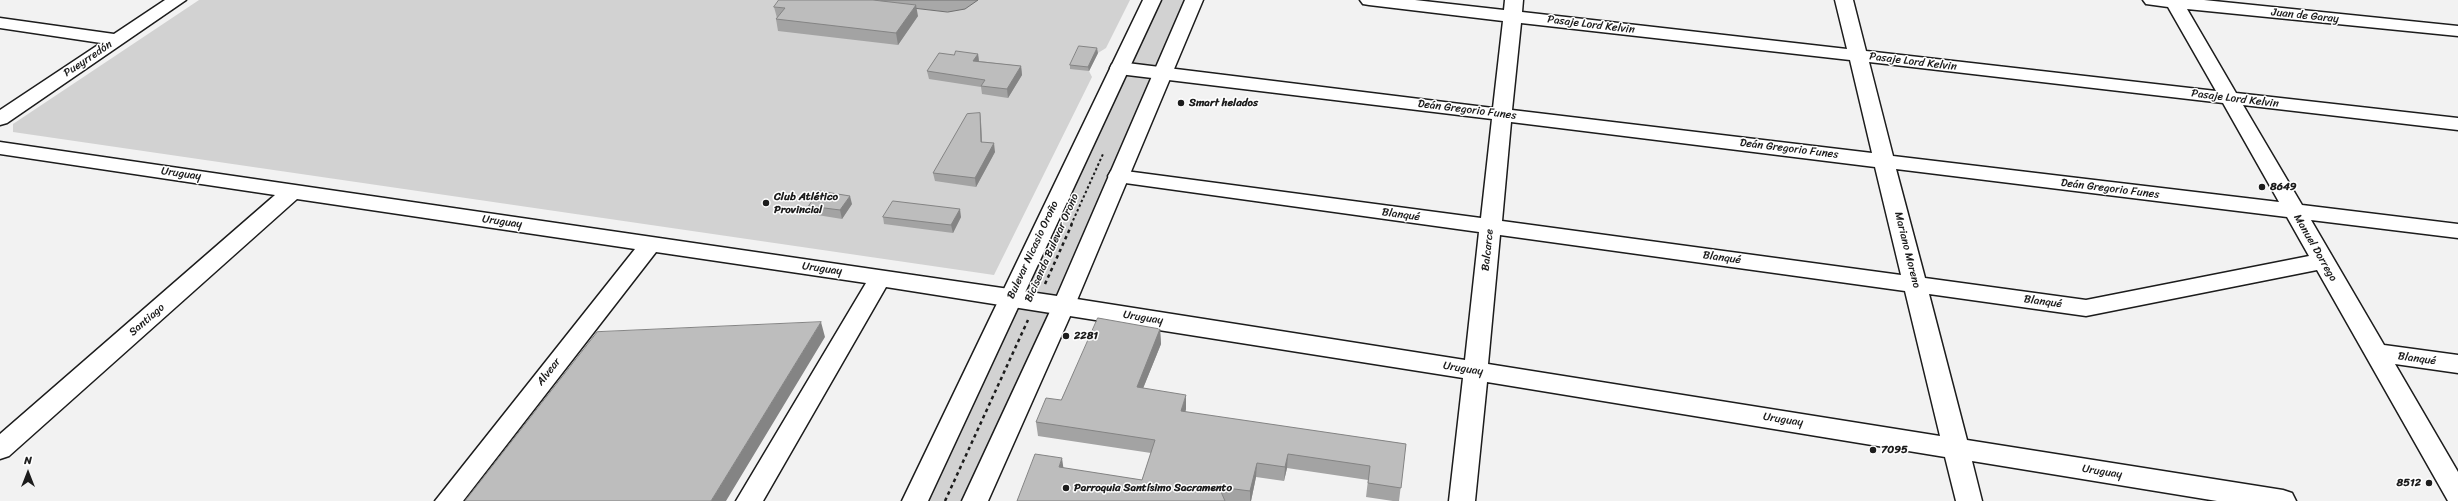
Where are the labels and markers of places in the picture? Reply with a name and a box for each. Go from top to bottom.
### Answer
place label: Smart helados [1189,96,1258,110]
marker: Smart helados [1176,98,1186,108]
place label: 8649 [2270,180,2297,194]
marker: 8649 [2257,182,2267,192]
place label: Club Atlético Provincial [774,190,838,216]
marker: Club Atlético Provincial [761,198,771,208]
place label: 2281 [1074,329,1098,343]
marker: 2281 [1061,331,1071,341]
place label: 7095 [1881,443,1908,457]
marker: 7095 [1868,445,1878,455]
place label: 8512 [2397,476,2421,490]
marker: 8512 [2424,478,2434,488]
place label: Parroquia Santísimo Sacramento [1074,481,1232,495]
marker: Parroquia Santísimo Sacramento [1061,483,1071,493]

